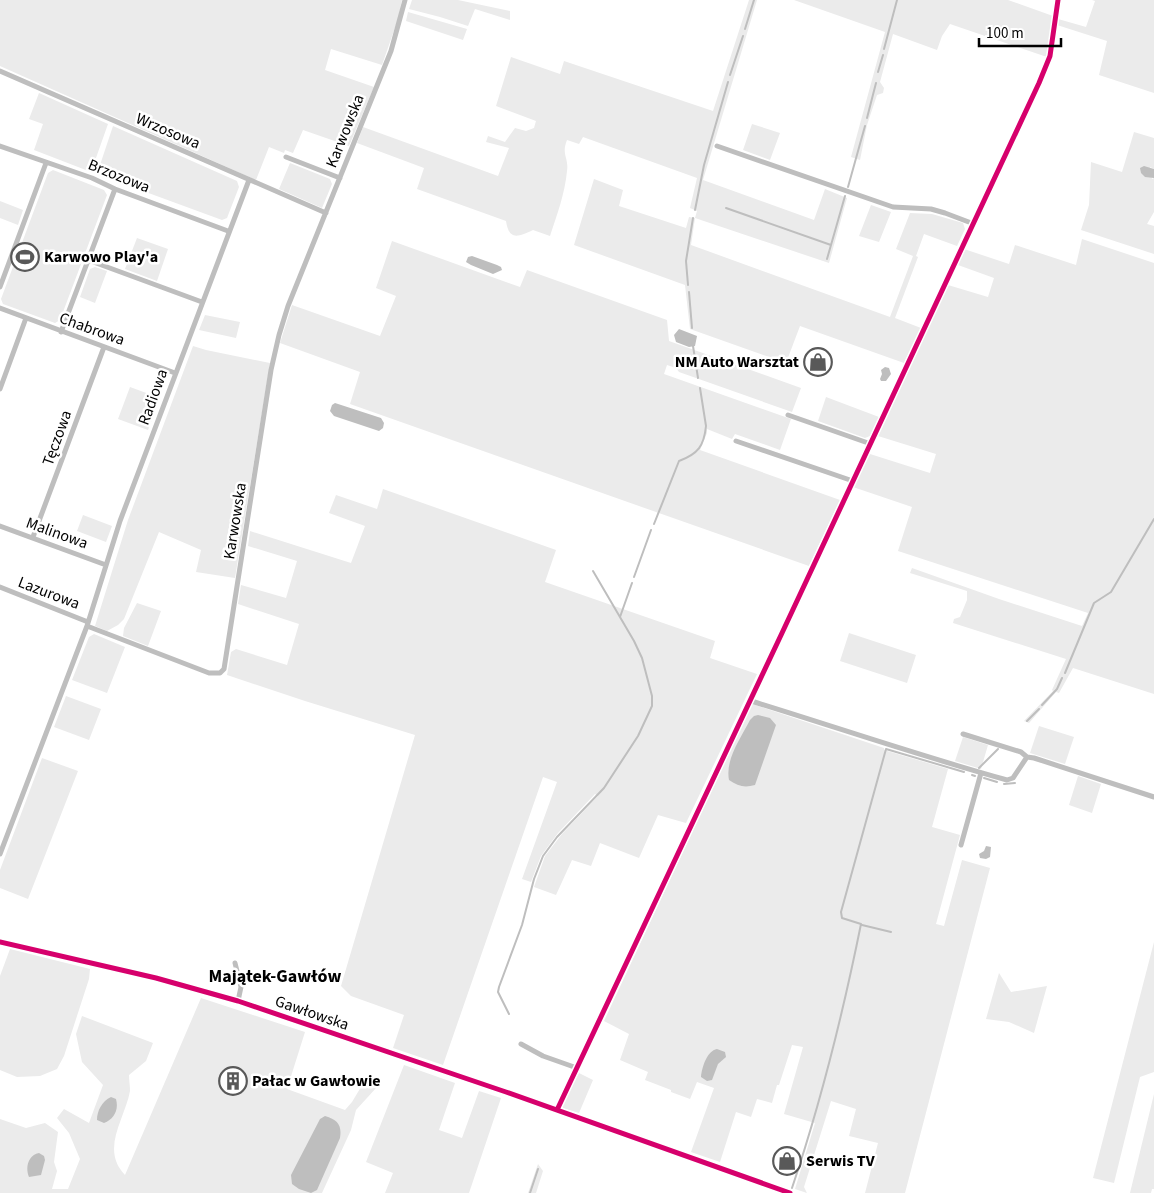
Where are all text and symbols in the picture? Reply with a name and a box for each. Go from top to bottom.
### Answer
scale bar [979,15,1062,47]
text: 100 m [986,23,1024,44]
street label: Karwowska [320,91,370,171]
street label: Wrzosowa [132,108,204,154]
street label: Brzozowa [85,154,153,198]
sports icon: Karwowo Play'a [10,242,40,272]
place label: Karwowo Play'a [44,246,158,268]
street label: Chabrowa [56,307,128,351]
shop icon: NM Auto Warsztat [803,347,833,377]
place label: NM Auto Warsztat [675,351,799,373]
street label: Radiowa [133,366,173,428]
street label: Tęczowa [37,407,77,469]
street label: Karwowska [218,481,252,561]
street label: Malinowa [23,512,91,554]
street label: Lazurowa [15,571,83,615]
district label: Majątek-Gawłów [209,964,341,989]
street label: Gawłowska [272,990,352,1036]
building icon: Pałac w Gawłowie [218,1066,248,1096]
place label: Pałac w Gawłowie [252,1070,381,1092]
shop icon: Serwis TV [772,1146,802,1176]
place label: Serwis TV [806,1150,876,1172]

